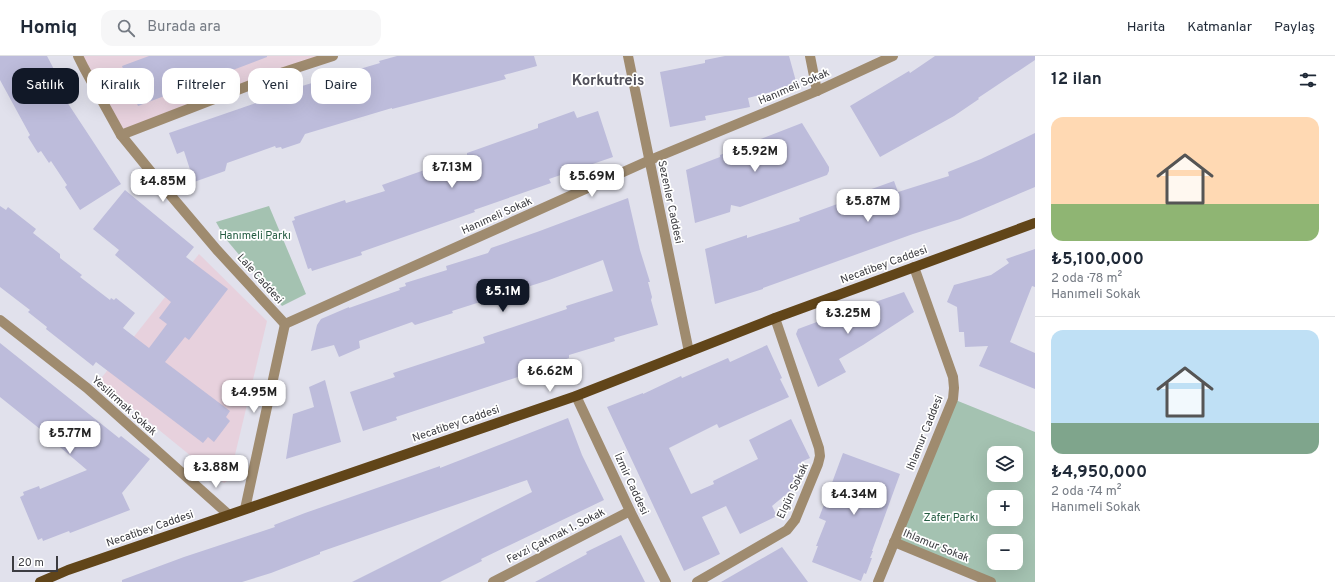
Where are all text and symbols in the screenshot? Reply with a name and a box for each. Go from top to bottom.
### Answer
search box [101,10,381,46]
text: Homiq [20,16,77,40]
icon: search [115,17,137,39]
text: Burada ara [147,18,221,37]
text: Harita [1127,19,1165,36]
text: Katmanlar [1187,19,1252,36]
text: Paylaş [1274,19,1315,36]
street label: Hanımeli Sokak [756,66,832,108]
chip: Satılık [12,68,79,104]
chip: Kiralık [87,68,154,104]
chip: Filtreler [162,68,240,104]
chip: Yeni [248,68,303,104]
chip: Daire [311,68,371,104]
text: 12 ilan [1051,69,1102,91]
icon: filters [1297,69,1319,91]
district label: Korkutreis [572,72,644,91]
pin: ₺5.92M [722,139,788,173]
icon: home [1149,143,1221,215]
text: ₺5.92M [732,144,778,160]
pin: ₺7.13M [419,155,485,189]
street label: Sezenler Caddesi [654,159,686,245]
text: ₺7.13M [432,160,472,176]
pin: ₺5.69M [559,164,625,198]
pin: ₺4.85M [130,169,196,203]
text: ₺5.69M [569,169,615,185]
text: ₺4.85M [140,174,186,190]
pin: ₺5.87M [835,189,901,223]
street label: Hanımeli Sokak [459,194,535,238]
text: ₺5.87M [845,194,891,210]
park label: Hanımeli Parkı [219,229,291,243]
street label: Necatibey Caddesi [839,243,929,287]
text: ₺5,100,000 [1051,249,1144,271]
street label: Lale Caddesi [234,251,286,307]
text: 2 oda · 78 m² [1051,271,1122,287]
pin: ₺5.1M [475,279,531,313]
text: ₺5.1M [485,284,521,300]
text: Hanımeli Sokak [1051,287,1141,303]
pin: ₺3.25M [815,301,881,335]
text: ₺3.25M [825,306,871,322]
icon: home [1149,356,1221,428]
pin: ₺6.62M [517,359,583,393]
text: ₺6.62M [527,364,573,380]
street label: Yesilirmak Sokak [88,373,160,439]
pin: ₺4.95M [221,380,287,414]
text: ₺4.95M [231,385,277,401]
street label: Ihlamur Caddesi [904,393,946,473]
street label: Necatibey Caddesi [411,403,501,445]
pin: ₺5.77M [37,421,103,455]
text: ₺5.77M [49,426,91,442]
map controls [987,446,1023,570]
button: layers [987,446,1023,482]
street label: İzmir Caddesi [611,450,652,517]
pin: ₺3.88M [183,455,249,489]
text: ₺3.88M [193,460,239,476]
street label: Elgün Sokak [774,461,812,521]
text: ₺4,950,000 [1051,462,1147,484]
pin: ₺4.34M [821,482,887,516]
text: 2 oda · 74 m² [1051,484,1122,500]
text: ₺4.34M [831,487,877,503]
button: + [987,490,1023,526]
text: Hanımeli Sokak [1051,500,1141,516]
street label: Fevzi Çakmak 1. Sokak [504,505,608,567]
street label: Necatibey Caddesi [105,508,195,550]
park label: Zafer Parkı [924,511,978,525]
street label: Ihlamur Sokak [901,526,971,566]
button: − [987,534,1023,570]
scale bar [12,554,58,573]
text: 20 m [18,556,44,570]

